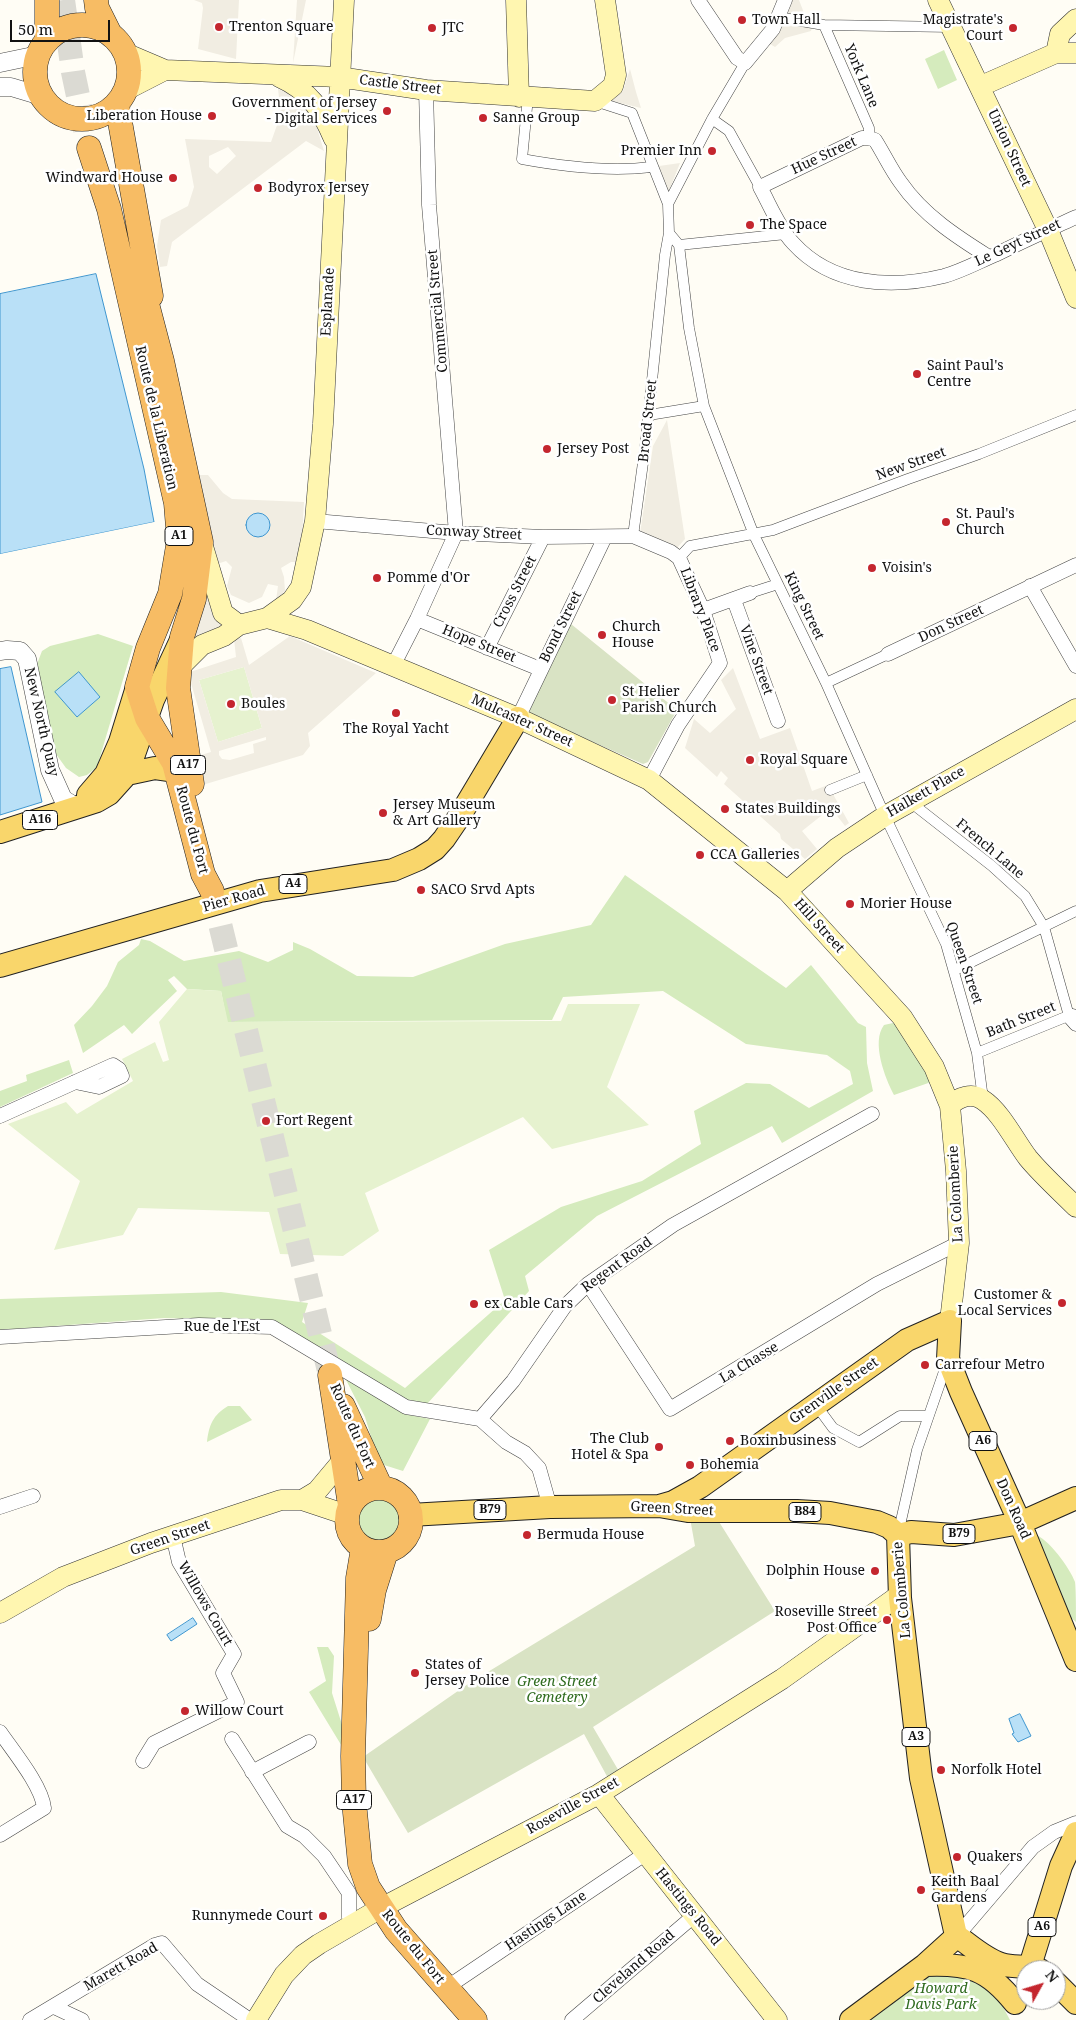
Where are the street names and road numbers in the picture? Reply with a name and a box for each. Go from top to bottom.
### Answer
street label: York Lane [840,42,882,110]
street label: Castle Street [358,72,442,98]
street label: Union Street [984,107,1034,189]
street label: Hue Street [789,134,859,178]
street label: Le Geyt Street [972,216,1064,270]
street label: Commercial Street [424,249,452,373]
street label: Esplanade [318,267,338,337]
street label: Route de la Liberation [131,344,181,492]
street label: Broad Street [635,379,661,463]
street label: New Street [874,444,948,484]
street label: Conway Street [426,522,522,544]
road number: A1 [165,526,193,546]
street label: Cross Street [490,553,540,631]
street label: Library Place [676,565,724,655]
street label: King Street [780,569,828,643]
street label: Bond Street [536,588,586,666]
street label: Don Street [916,602,986,646]
street label: Hope Street [440,622,518,666]
street label: Vine Street [736,623,776,697]
street label: New North Quay [20,666,62,778]
street label: Mulcaster Street [469,691,575,751]
road number: A17 [170,756,206,774]
street label: Halkett Place [884,763,968,821]
street label: Route du Fort [172,784,212,876]
road number: A16 [22,810,58,830]
street label: French Lane [952,816,1028,882]
road number: A4 [279,874,307,894]
street label: Pier Road [201,882,267,916]
street label: Hill Street [790,896,848,956]
street label: Queen Street [942,920,986,1006]
street label: Bath Street [984,998,1058,1042]
street label: La Colomberie [945,1145,967,1243]
street label: Regent Road [578,1234,656,1296]
street label: Rue de l'Est [184,1319,260,1335]
street label: La Chasse [717,1339,781,1387]
street label: Grenville Street [786,1354,882,1428]
street label: Route du Fort [326,1381,378,1471]
road number: A6 [969,1432,997,1450]
street label: Don Road [992,1476,1034,1542]
street label: Green Street [630,1498,714,1520]
road number: B79 [474,1500,506,1520]
road number: B84 [789,1502,821,1521]
street label: Green Street [128,1517,212,1559]
road number: B79 [943,1525,975,1544]
street label: La Colomberie [889,1541,915,1639]
street label: Willows Court [174,1559,236,1649]
road number: A3 [902,1728,930,1746]
street label: Roseville Street [524,1774,622,1838]
road number: A17 [336,1790,372,1810]
street label: Hastings Road [652,1865,724,1949]
street label: Hastings Lane [502,1888,590,1954]
street label: Route du Fort [378,1906,448,1988]
road number: A6 [1028,1918,1056,1936]
street label: Cleveland Road [590,1927,678,2007]
street label: Marett Road [81,1939,161,1995]

